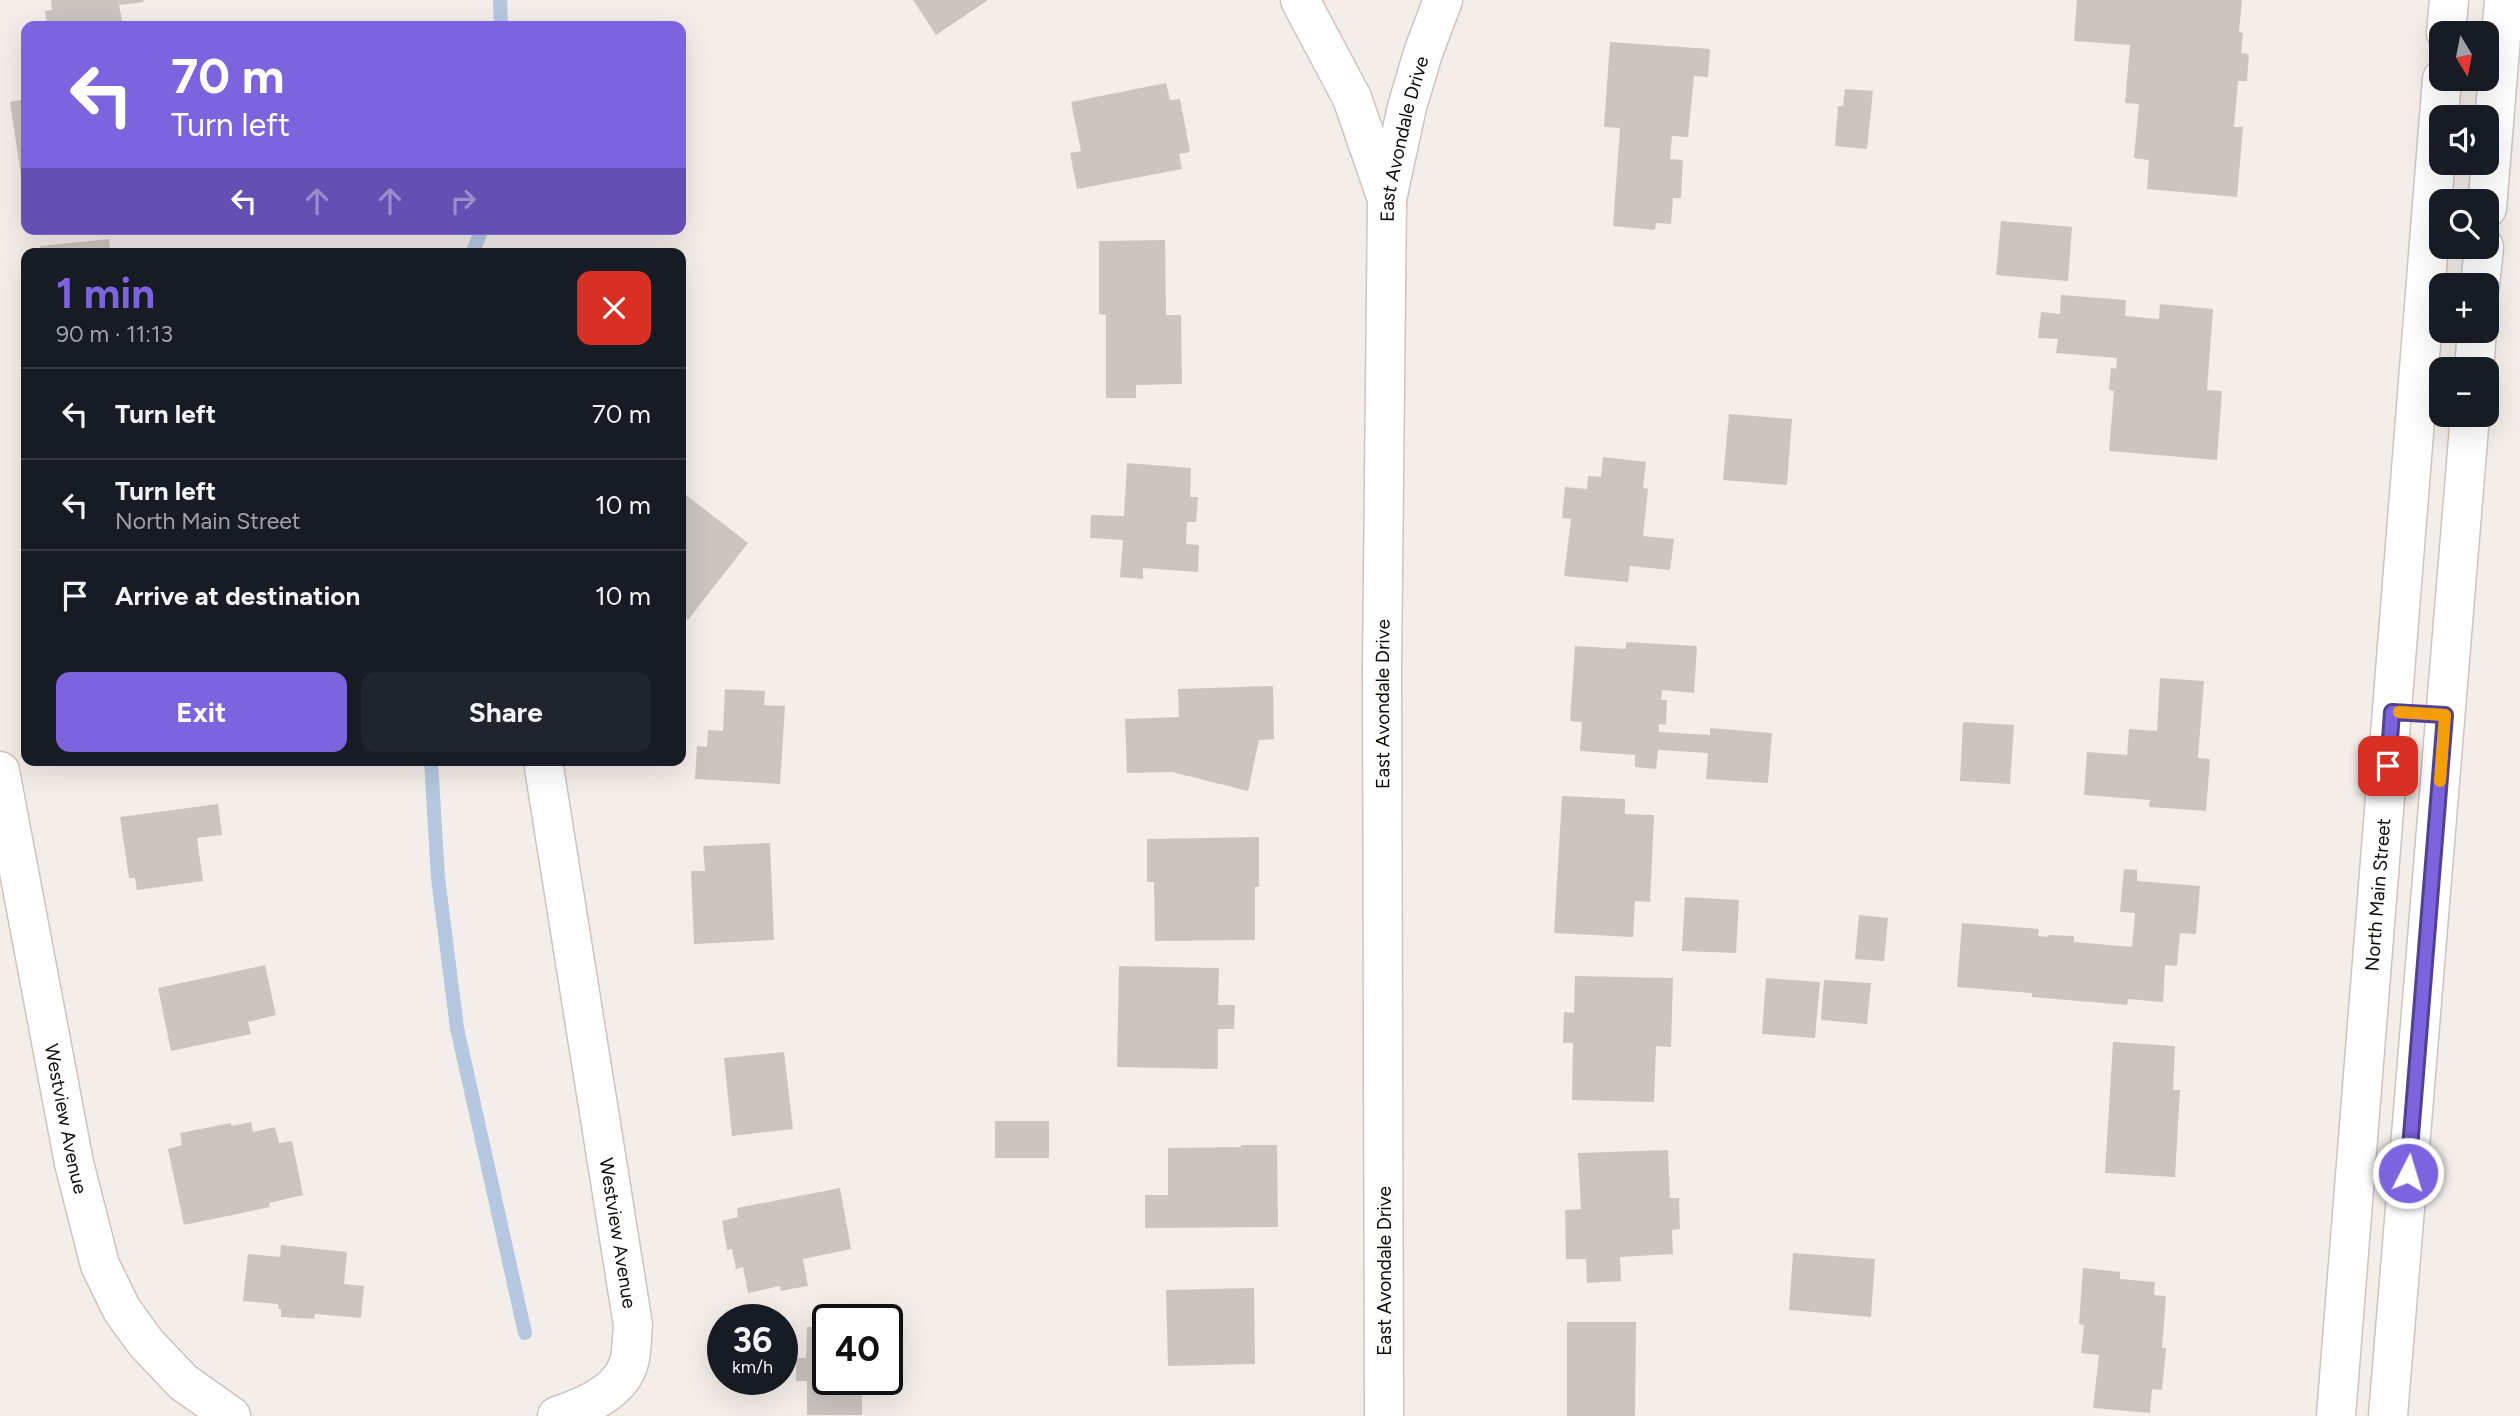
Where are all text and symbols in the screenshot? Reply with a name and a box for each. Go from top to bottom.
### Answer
north arrow [2429,21,2499,91]
map controls [2429,21,2499,427]
text: 70 m [171,46,284,105]
icon: left [56,49,147,140]
street label: East Avondale Drive [1375,53,1433,222]
button: sound [2429,105,2499,175]
text: Turn left [171,106,290,144]
icon: left [225,182,263,220]
icon: ahead [298,182,336,220]
icon: ahead [371,182,409,220]
icon: right [444,182,482,220]
button: search [2429,189,2499,259]
text: 1 min [56,268,155,319]
button: close [577,271,651,345]
button: + [2429,273,2499,343]
text: 90 m · 11:13 [56,320,173,348]
button: − [2429,357,2499,427]
icon: left [56,395,94,433]
text: Turn left [115,398,216,430]
text: 70 m [592,398,651,430]
text: Turn left [115,475,216,507]
icon: left [56,486,94,524]
text: 10 m [595,489,651,521]
text: North Main Street [115,507,301,535]
icon: arrive [56,577,94,615]
text: Arrive at destination [115,580,360,612]
text: 10 m [595,580,651,612]
street label: East Avondale Drive [1370,619,1394,789]
button: Exit [56,672,347,752]
button: Share [361,672,651,752]
pin [2358,736,2418,796]
icon: arrive [2369,747,2407,785]
street label: North Main Street [2360,817,2395,972]
street label: Westview Avenue [40,1042,93,1196]
position arrow [2371,1136,2445,1210]
street label: Westview Avenue [595,1156,642,1310]
street label: East Avondale Drive [1373,1186,1396,1356]
speed limit sign: 40 [812,1304,903,1395]
text: 36 [733,1319,772,1361]
text: km/h [732,1356,773,1378]

